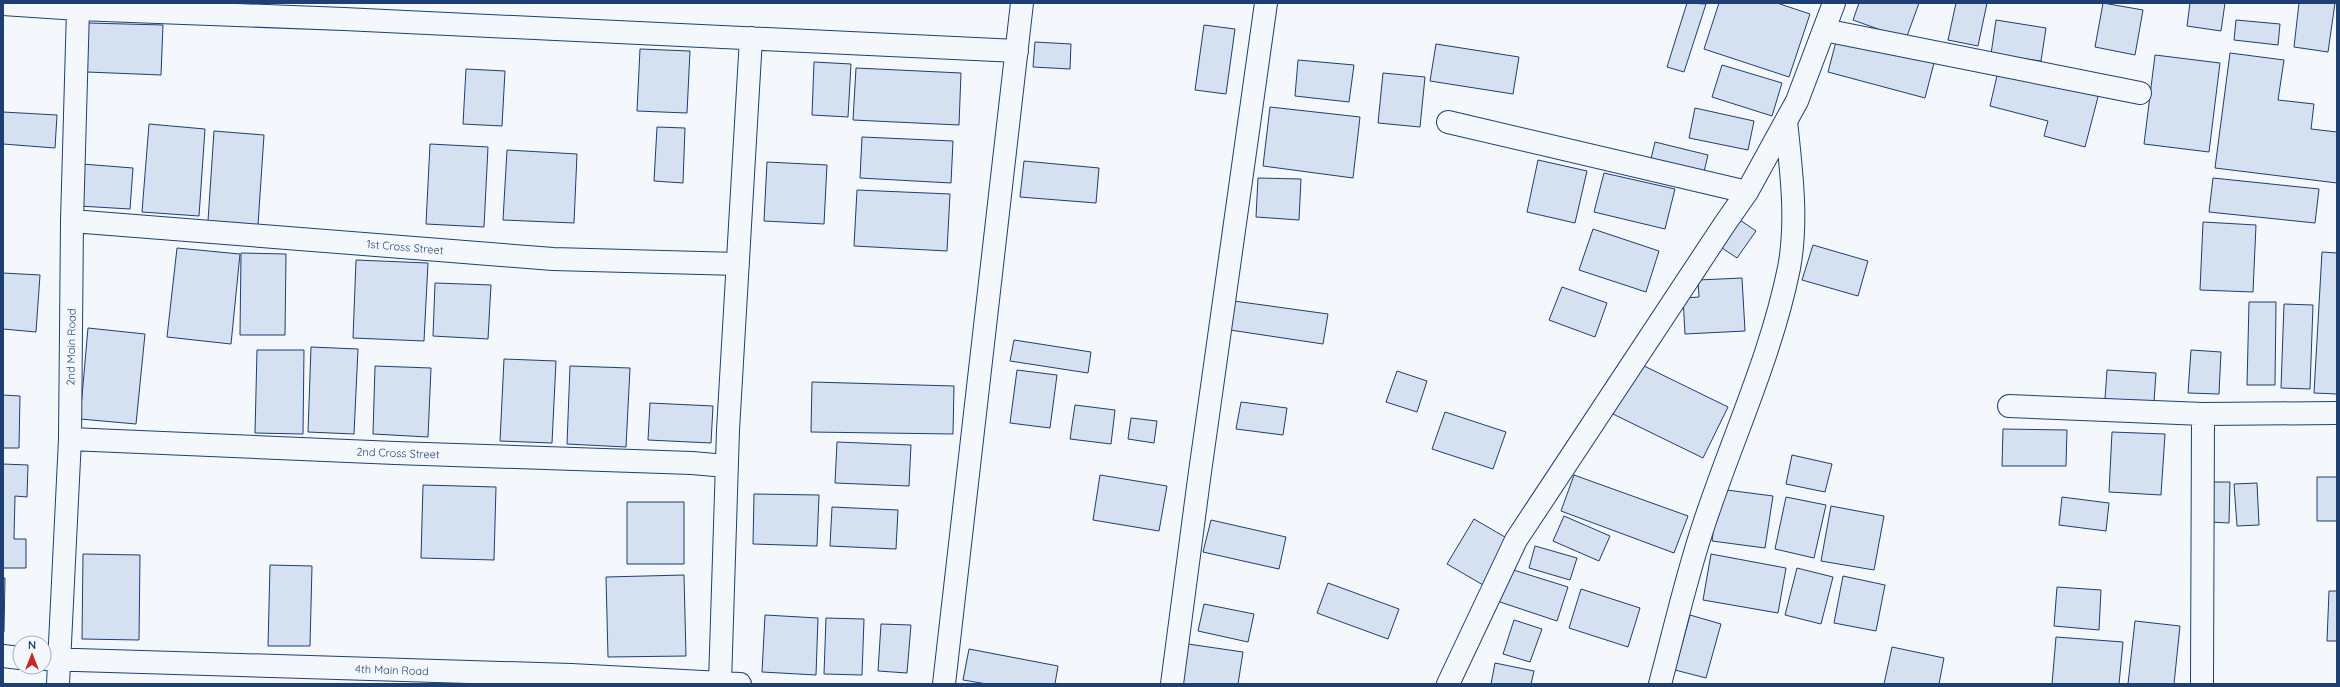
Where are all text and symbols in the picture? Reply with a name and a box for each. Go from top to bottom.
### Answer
street label: 1st Cross Street [366,237,444,257]
street label: 2nd Main Road [63,308,79,386]
street label: 2nd Cross Street [356,445,440,461]
north arrow [12,635,52,675]
text: N [28,638,36,652]
street label: 4th Main Road [355,662,429,678]

